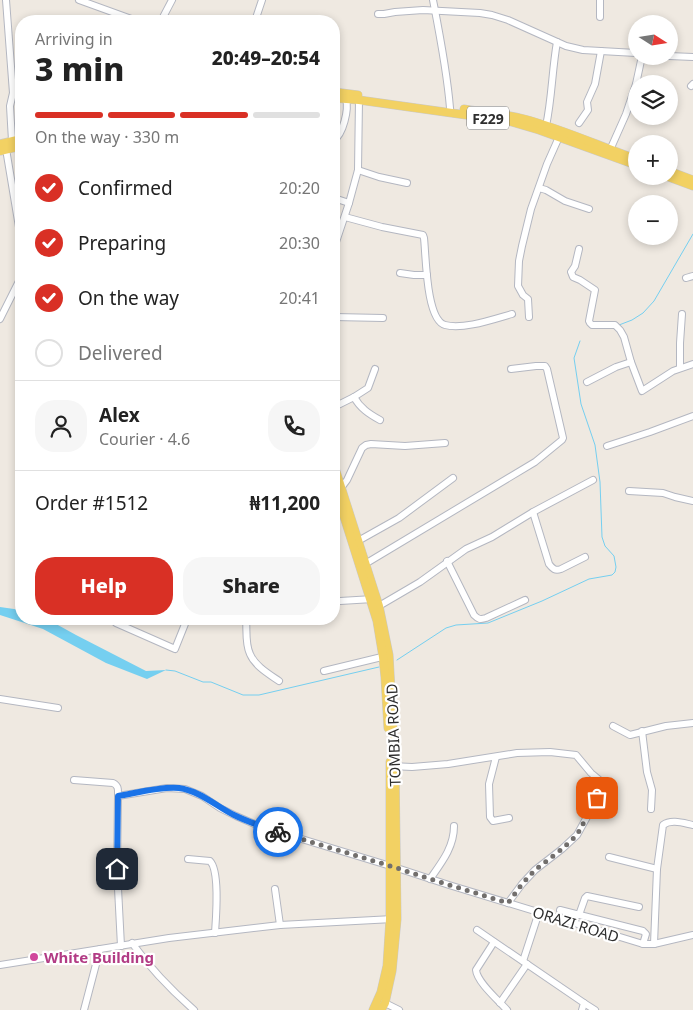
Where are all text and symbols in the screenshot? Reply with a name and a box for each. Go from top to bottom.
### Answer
north arrow [628,15,678,65]
map controls [628,15,678,245]
text: Arriving in [35,28,113,50]
text: 20:49–20:54 [212,45,320,71]
text: 3 min [35,47,124,90]
button: layers [628,75,678,125]
road number: F229 [467,106,509,130]
text: On the way · 330 m [35,126,179,148]
button: + [628,135,678,185]
icon: check [35,174,63,202]
text: Confirmed [78,175,173,201]
text: 20:20 [279,177,320,199]
button: − [628,195,678,245]
icon: check [35,229,63,257]
text: Preparing [78,230,166,256]
text: 20:30 [279,232,320,254]
icon: check [35,284,63,312]
text: On the way [78,285,179,311]
text: 20:41 [279,287,320,309]
text: Delivered [78,340,163,366]
button: person [35,400,87,452]
button: phone [268,400,320,452]
text: Alex [99,402,140,428]
text: Courier · 4.6 [99,428,190,450]
text: Order #1512 [35,490,148,516]
text: ₦11,200 [249,490,320,516]
button: Help [35,557,173,615]
button: Share [183,557,320,615]
street label: TOMBIA ROAD [381,683,405,787]
pin [576,777,618,819]
icon: bag [583,784,611,812]
courier [253,807,303,857]
icon: bike [264,818,292,846]
pin [96,848,138,890]
icon: home [103,855,131,883]
street label: ORAZI ROAD [530,901,622,947]
place label: White Building [44,947,154,967]
marker: White Building [28,951,40,963]

